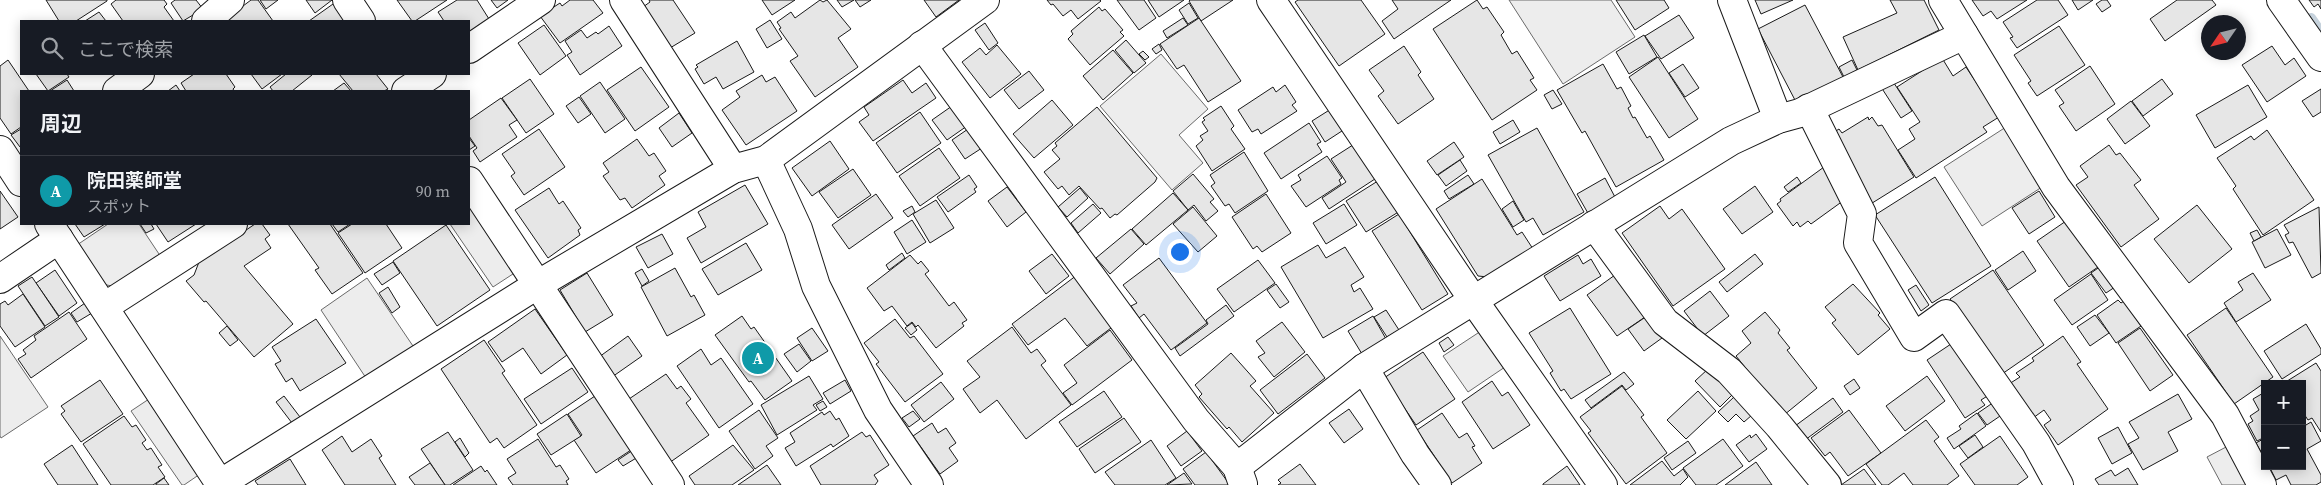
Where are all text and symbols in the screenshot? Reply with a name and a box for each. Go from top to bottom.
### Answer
north arrow [2201,15,2246,60]
search box [20,20,470,75]
icon: search [38,34,66,62]
text: ここで検索 [78,36,173,62]
text: 周辺 [40,109,82,138]
text: 院田薬師堂 [87,167,182,193]
text: A [51,180,61,202]
text: 90 m [416,180,450,202]
text: スポット [87,195,151,217]
your location [1167,239,1193,265]
pin: A [742,339,774,377]
map controls [2261,380,2306,470]
button: + [2261,380,2306,425]
button: − [2261,425,2306,470]

